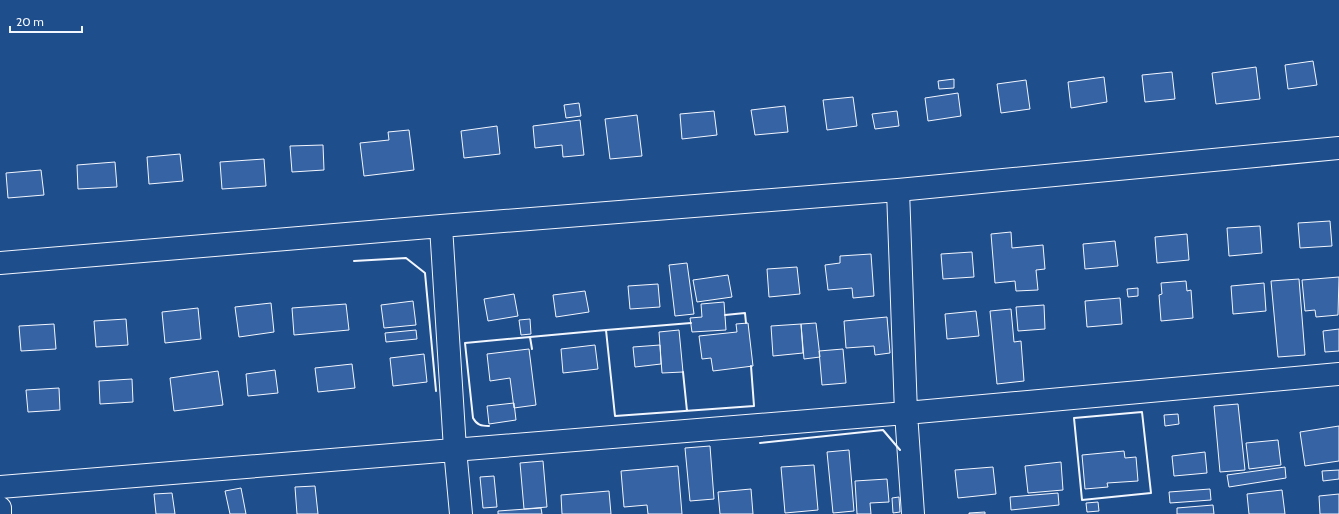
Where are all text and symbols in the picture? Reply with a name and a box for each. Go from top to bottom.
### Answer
scale bar [10,8,82,34]
text: 20 m [16,14,44,29]

